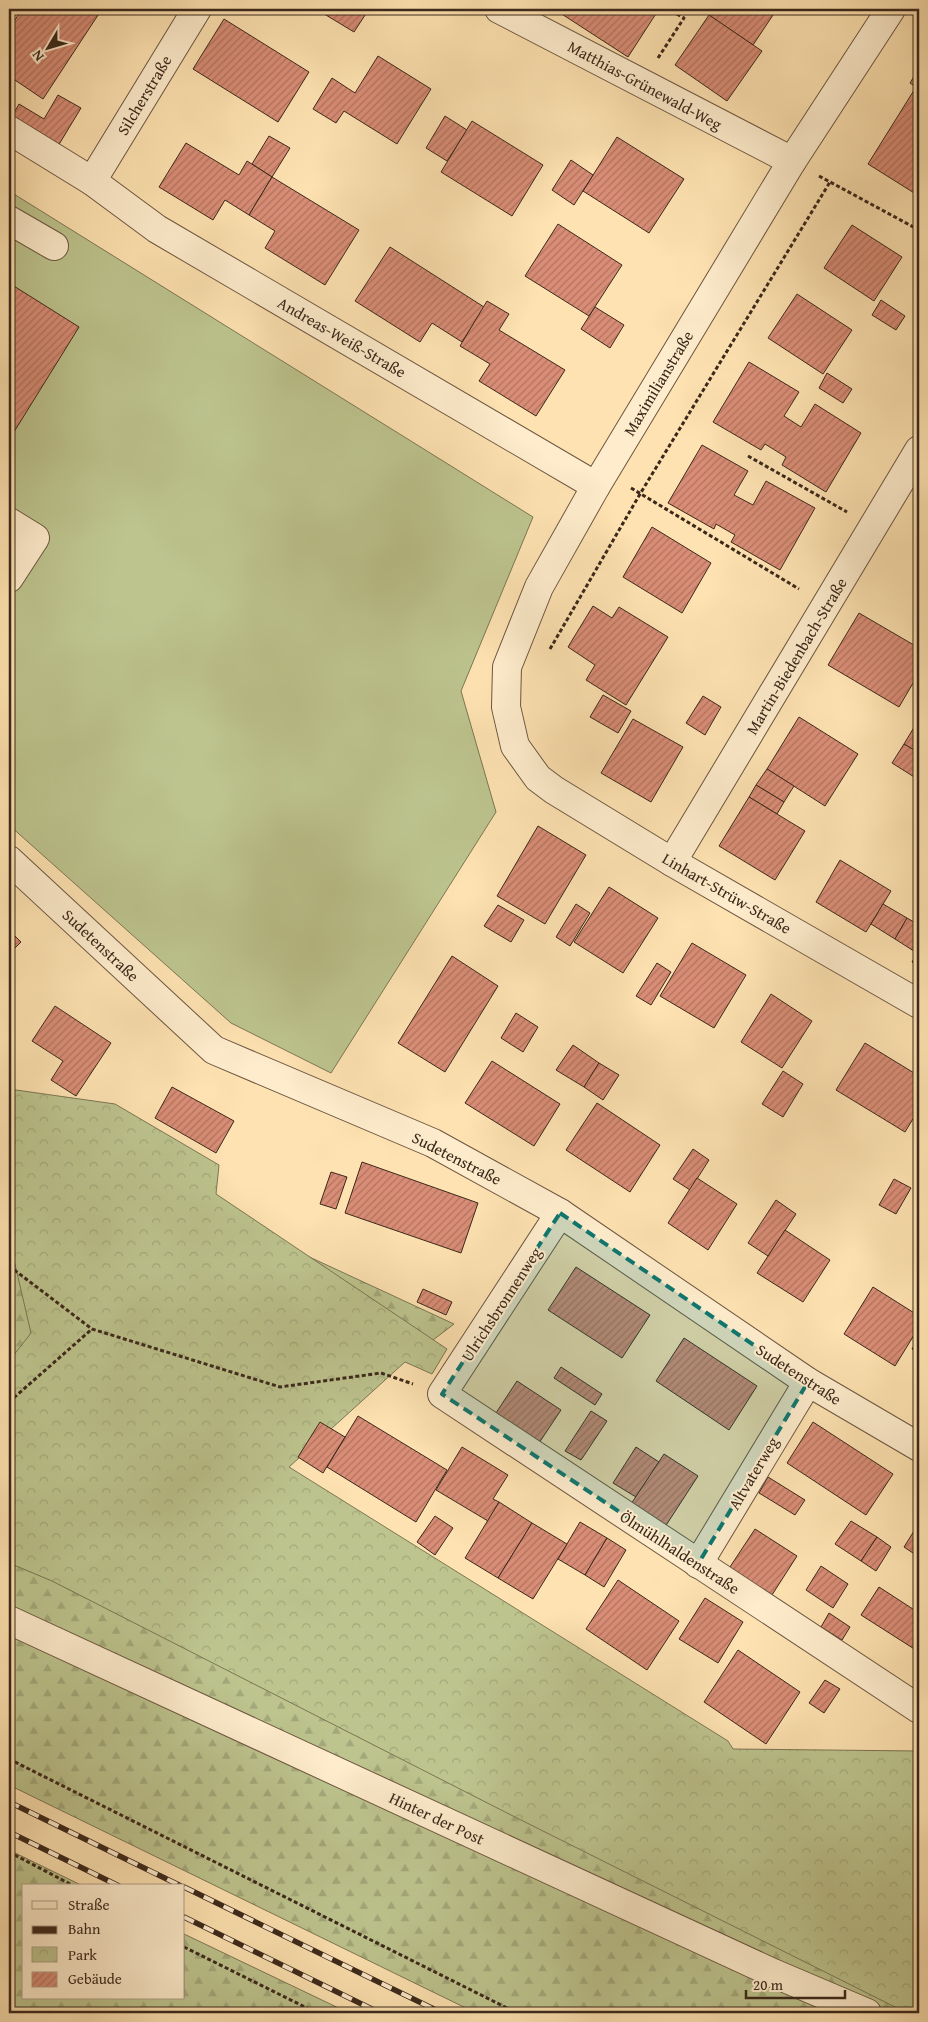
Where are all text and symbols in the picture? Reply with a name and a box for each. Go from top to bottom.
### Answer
north arrow [22,22,72,72]
street label: Matthias-Grünewald-Weg [564,34,726,136]
text: N [27,46,49,66]
street label: Silcherstraße [111,50,177,140]
street label: Andreas-Weiß-Straße [273,290,411,384]
street label: Maximilianstraße [617,326,699,440]
street label: Martin-Biedenbach-Straße [739,573,853,739]
street label: Linhart-Strüw-Straße [658,846,796,940]
street label: Sudetenstraße [57,903,145,987]
street label: Sudetenstraße [408,1125,506,1191]
street label: Ulrichsbronnenweg [455,1242,547,1366]
street label: Sudetenstraße [752,1337,846,1411]
street label: Altvaterweg [722,1432,784,1514]
street label: Ölmühlhaldenstraße [615,1504,745,1600]
street label: Hinter der Post [386,1786,489,1851]
legend [22,1884,185,2000]
text: Straße [68,1894,110,1915]
text: Bahn [68,1918,101,1939]
text: Park [68,1944,97,1965]
scale bar [746,1967,844,1999]
text: Gebäude [68,1968,122,1989]
text: 20 m [753,1974,784,1995]

